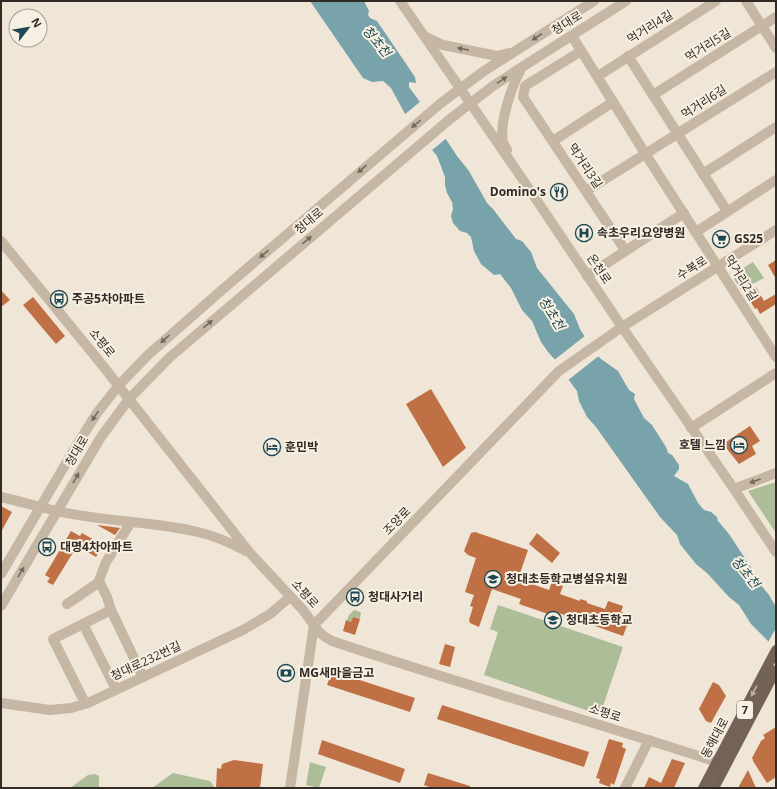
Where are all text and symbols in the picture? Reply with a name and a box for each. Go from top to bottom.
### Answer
street label: 먹거리4길 [624,6,676,47]
street label: 청대로 [548,7,585,39]
north arrow [8,8,48,48]
text: N [28,15,46,30]
water label: 청초천 [359,21,396,61]
street label: 먹거리5길 [682,24,734,65]
one-way arrow [532,33,542,41]
one-way arrow [457,45,469,51]
one-way arrow [497,76,507,84]
street label: 먹거리6길 [678,81,730,123]
one-way arrow [411,119,422,128]
street label: 먹거리3길 [564,140,607,192]
one-way arrow [357,165,368,174]
restaurant icon: Domino's [549,182,569,202]
place label: Domino's [490,183,546,200]
street label: 청대로 [291,203,327,238]
hospital icon: 속초우리요양병원 [574,223,594,243]
place label: 속초우리요양병원 [597,224,685,241]
supermarket icon: GS25 [711,229,731,249]
place label: GS25 [734,230,763,247]
one-way arrow [302,235,312,244]
one-way arrow [258,249,269,258]
street label: 온천로 [583,250,616,287]
street label: 수복로 [673,252,710,284]
street label: 먹거리2길 [721,252,762,304]
bus stop icon: 주공5차아파트 [49,289,69,309]
place label: 주공5차아파트 [72,290,145,307]
water label: 청초천 [535,293,570,334]
one-way arrow [203,319,213,329]
street label: 소평로 [85,324,119,361]
one-way arrow [160,334,170,343]
one-way arrow [91,411,99,421]
street label: 청대로 [61,432,92,469]
hotel icon: 호텔 느낌 [729,435,749,455]
place label: 호텔 느낌 [679,436,726,453]
hotel icon: 훈민박 [262,437,282,457]
place label: 훈민박 [285,438,318,455]
one-way arrow [73,472,80,484]
one-way arrow [749,478,761,484]
street label: 조양로 [379,503,414,538]
bus stop icon: 대명4차아파트 [37,537,57,557]
place label: 대명4차아파트 [60,538,133,555]
water label: 청초천 [728,552,765,592]
one-way arrow [17,566,24,578]
school or university icon: 청대초등학교병설유치원 [483,569,503,589]
place label: 청대초등학교병설유치원 [506,570,627,587]
street label: 소평로 [288,576,323,612]
bus stop icon: 청대사거리 [345,587,365,607]
place label: 청대사거리 [368,588,423,605]
school or university icon: 청대초등학교 [543,610,563,630]
place label: 청대초등학교 [566,611,632,628]
street label: 청대로232번길 [108,637,184,684]
bank icon: MG새마을금고 [276,663,296,683]
place label: MG새마을금고 [299,664,374,681]
one-way arrow [751,686,758,697]
street label: 소평로 [587,700,623,725]
road number: 7 [737,701,753,719]
street label: 동해대로 [697,714,732,761]

